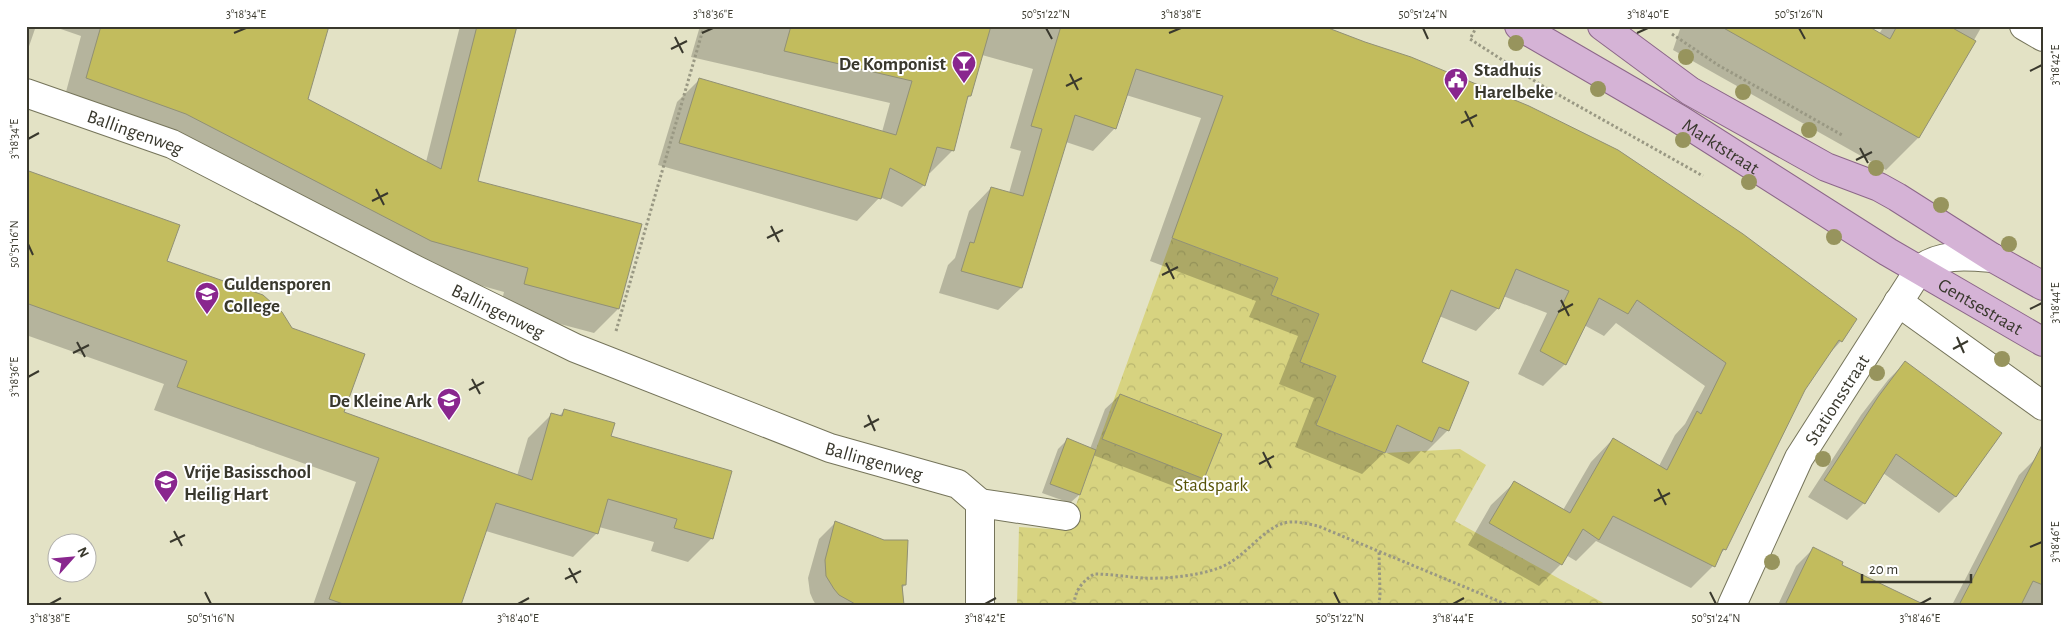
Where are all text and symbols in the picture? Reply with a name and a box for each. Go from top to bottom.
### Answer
text: 3°18'34"E [226,8,266,20]
text: 3°18'36"E [693,8,733,20]
text: 50°51'22"N [1022,8,1070,20]
text: 3°18'38"E [1161,8,1201,20]
text: 50°51'24"N [1399,8,1447,20]
text: 3°18'40"E [1627,8,1669,20]
text: 50°51'26"N [1775,8,1823,20]
text: 3°18'42"E [2049,44,2061,85]
bar icon: De Komponist [951,50,977,84]
place label: De Komponist [839,55,947,74]
place label: Stadhuis Harelbeke [1474,61,1553,102]
public building icon: Stadhuis Harelbeke [1443,67,1469,101]
street label: Ballingenweg [84,107,187,159]
street label: Marktstraat [1679,116,1762,178]
text: 3°18'34"E [8,119,20,159]
text: 50°51'16"N [8,220,20,268]
place label: Guldensporen College [224,275,331,316]
street label: Gentsestraat [1934,275,2025,339]
school or university icon: Guldensporen College [194,281,220,315]
street label: Ballingenweg [448,281,548,343]
text: 3°18'44"E [2049,282,2061,323]
street label: Stationsstraat [1802,352,1873,449]
text: 3°18'36"E [8,357,20,397]
school or university icon: De Kleine Ark [436,387,462,421]
place label: De Kleine Ark [329,392,433,411]
street label: Ballingenweg [823,439,925,485]
place label: Vrije Basisschool Heilig Hart [184,463,311,504]
school or university icon: Vrije Basisschool Heilig Hart [153,469,179,503]
park label: Stadspark [1174,476,1248,495]
text: 3°18'46"E [2049,521,2061,562]
north arrow [48,534,98,584]
text: N [74,545,91,560]
scale bar [1862,551,1970,583]
text: 20 m [1869,562,1898,577]
text: 3°18'38"E [30,612,70,624]
text: 50°51'16"N [187,612,235,624]
text: 3°18'40"E [497,612,539,624]
text: 3°18'42"E [965,612,1006,624]
text: 50°51'22"N [1316,612,1364,624]
text: 3°18'44"E [1433,612,1474,624]
text: 50°51'24"N [1692,612,1740,624]
text: 3°18'46"E [1900,612,1941,624]

